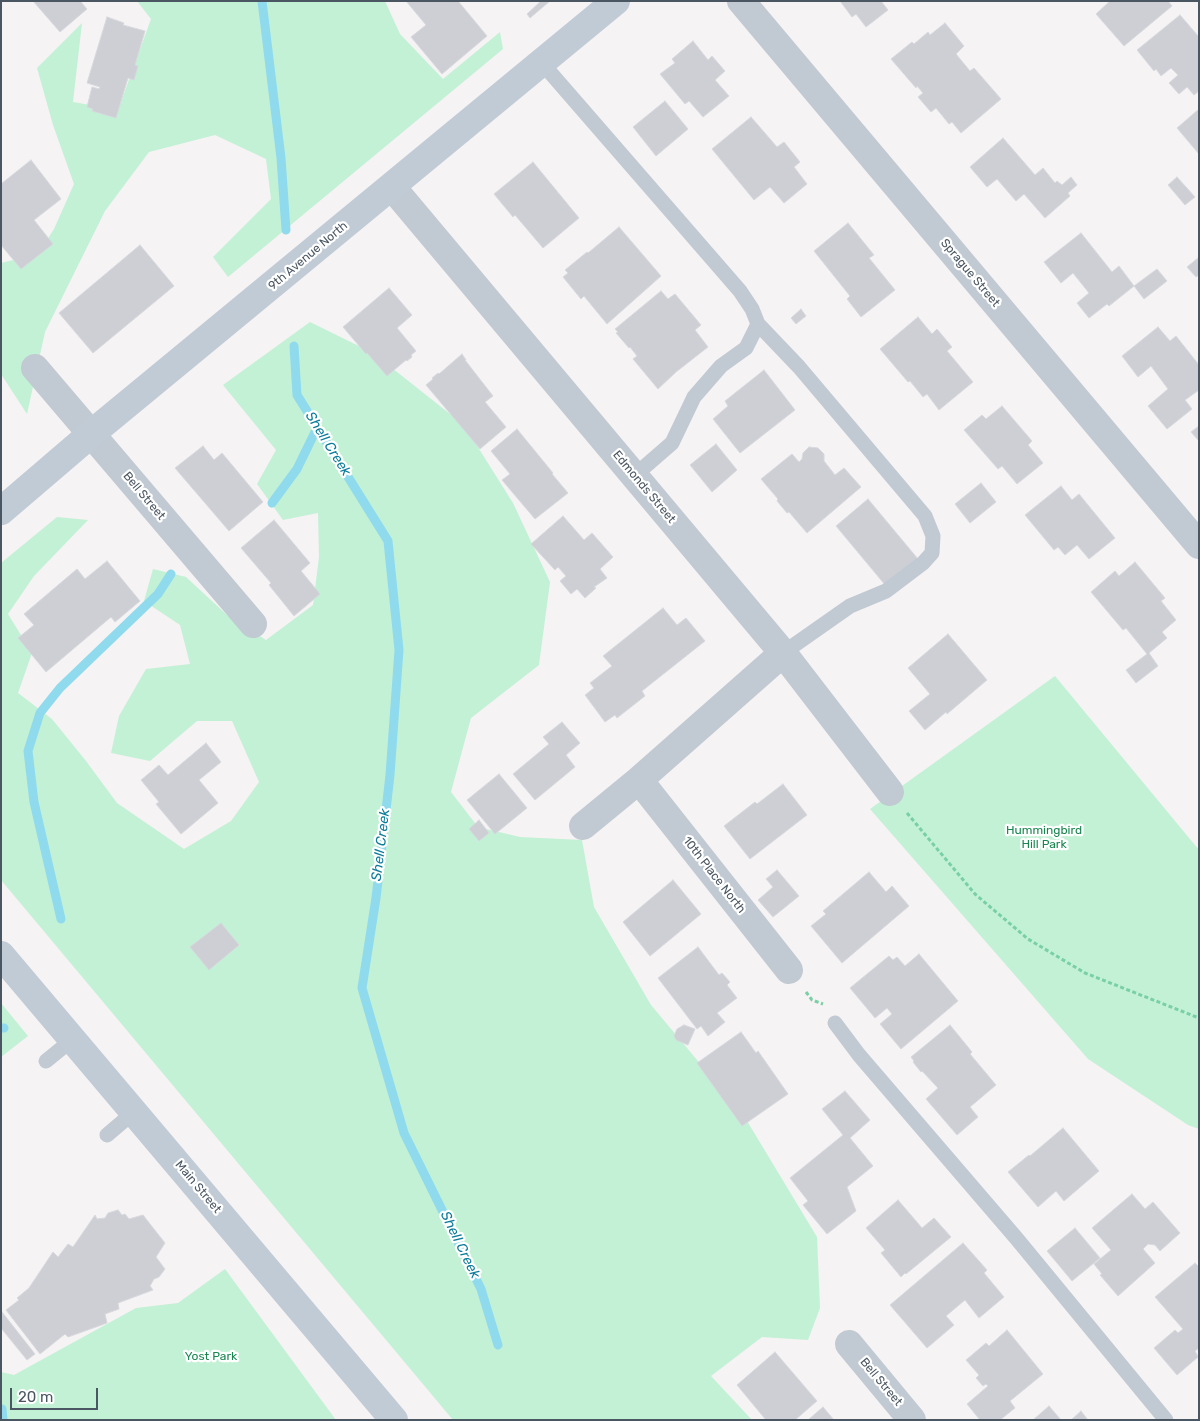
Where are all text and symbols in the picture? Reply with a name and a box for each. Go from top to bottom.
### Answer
street label: 9th Avenue North [266,219,350,293]
street label: Sprague Street [937,236,1003,310]
water label: Shell Creek [302,409,354,479]
street label: Edmonds Street [610,448,678,526]
street label: Bell Street [120,469,168,523]
water label: Shell Creek [368,808,394,882]
park label: Hummingbird Hill Park [1006,824,1082,852]
street label: 10th Place North [680,834,748,916]
street label: Main Street [172,1158,224,1216]
water label: Shell Creek [437,1209,483,1281]
park label: Yost Park [185,1350,237,1364]
street label: Bell Street [857,1355,905,1409]
scale bar [12,1378,100,1410]
text: 20 m [18,1388,53,1406]

